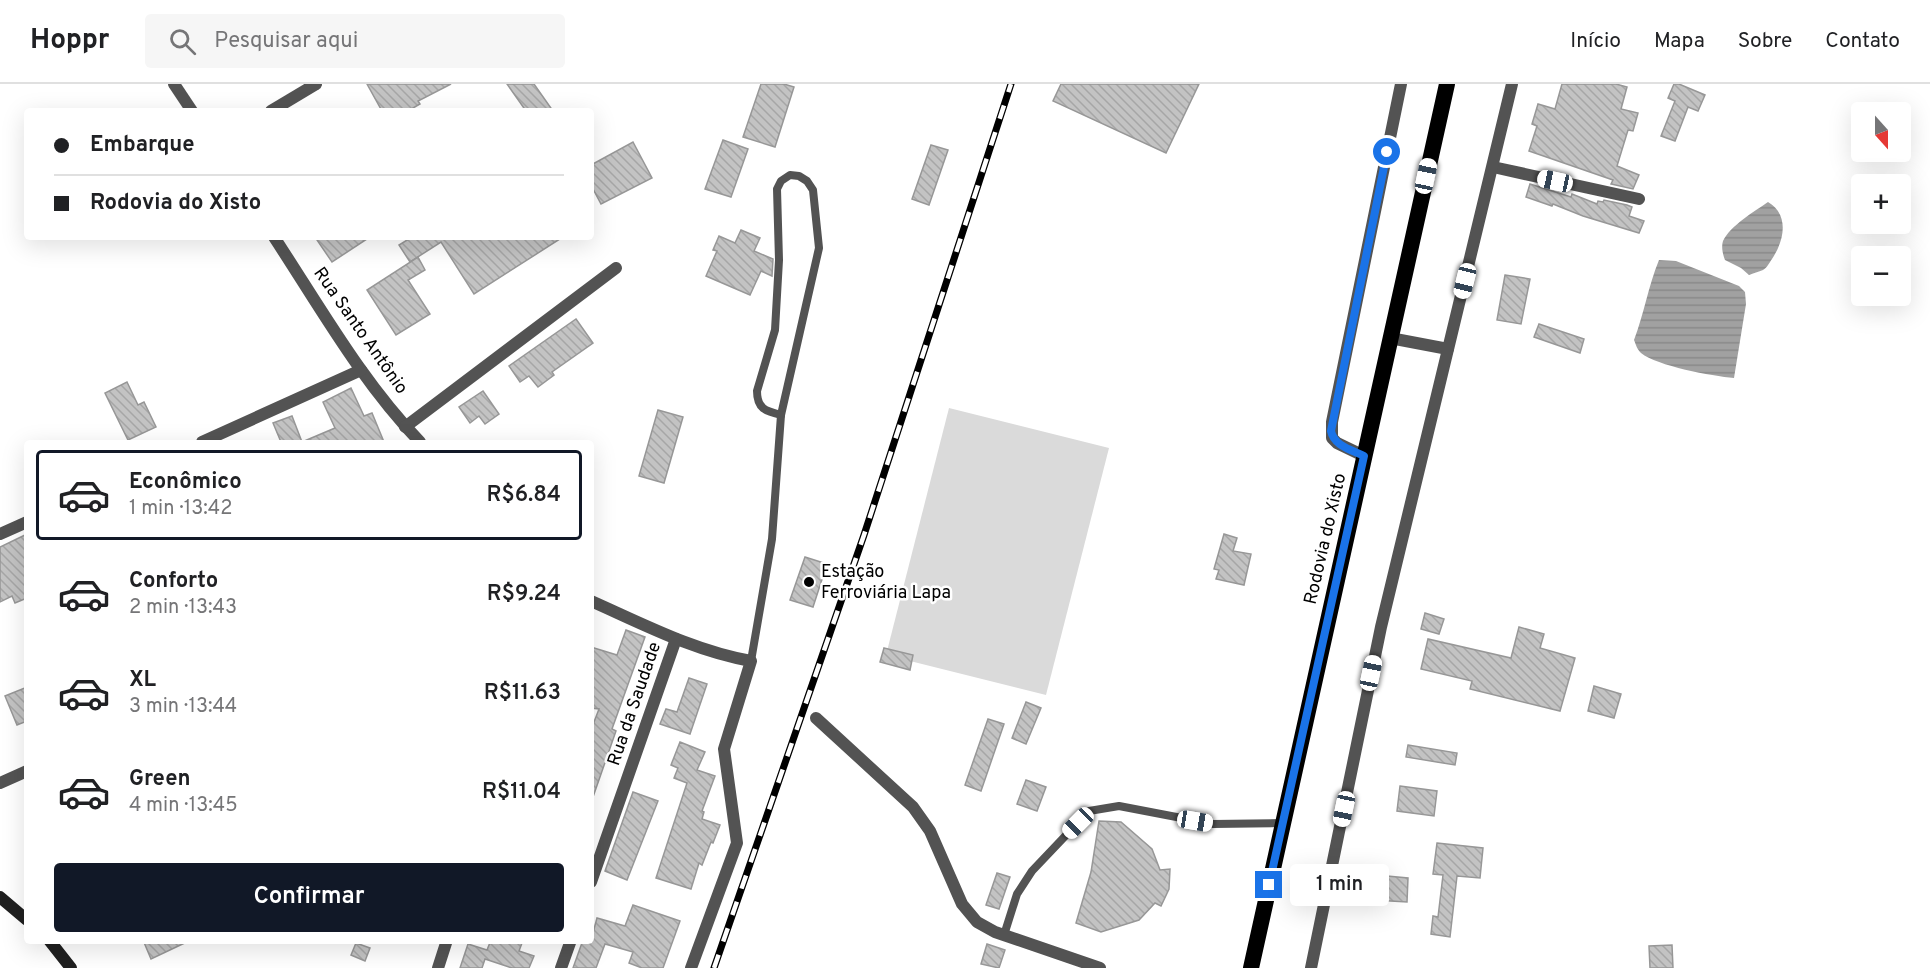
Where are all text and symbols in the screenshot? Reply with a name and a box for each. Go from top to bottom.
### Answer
search box [145,14,565,68]
text: Hoppr [30,23,109,59]
icon: search [166,25,199,58]
text: Pesquisar aqui [214,28,358,55]
text: Início [1570,28,1621,55]
text: Mapa [1654,28,1705,55]
text: Sobre [1738,28,1792,55]
text: Contato [1825,28,1900,55]
north arrow [1851,102,1911,162]
map controls [1851,102,1911,306]
text: Embarque [90,132,194,159]
route start [1373,138,1400,165]
car [1413,157,1439,195]
car [1536,168,1574,194]
button: + [1851,174,1911,234]
text: Rodovia do Xisto [90,190,261,217]
button: − [1851,246,1911,306]
car [1452,261,1478,301]
street label: Rua Santo Antônio [308,263,412,399]
icon: car [57,468,111,522]
text: Econômico [129,469,242,496]
street label: Rodovia do Xisto [1300,471,1352,607]
text: R$6.84 [487,482,561,509]
text: 1 min · 13:42 [129,496,233,522]
place label: Estação Ferroviária Lapa [821,561,951,605]
icon: car [57,567,111,621]
text: Conforto [129,568,218,595]
marker: Estação Ferroviária Lapa [802,575,816,589]
text: R$9.24 [487,581,561,608]
text: 2 min · 13:43 [129,595,237,621]
street label: Rua da Saudade [603,639,667,769]
car [1358,654,1384,692]
icon: car [57,666,111,720]
text: XL [129,667,156,694]
text: R$11.63 [484,680,561,707]
text: 3 min · 13:44 [129,694,237,720]
icon: car [57,765,111,819]
text: Green [129,766,191,793]
text: R$11.04 [482,779,561,806]
car [1331,790,1357,828]
text: 4 min · 13:45 [129,793,238,819]
car [1059,804,1097,842]
car [1176,809,1214,833]
button: Confirmar [54,863,564,932]
callout: 1 min [1290,864,1389,906]
route end [1255,871,1282,898]
text: 1 min [1316,872,1363,898]

